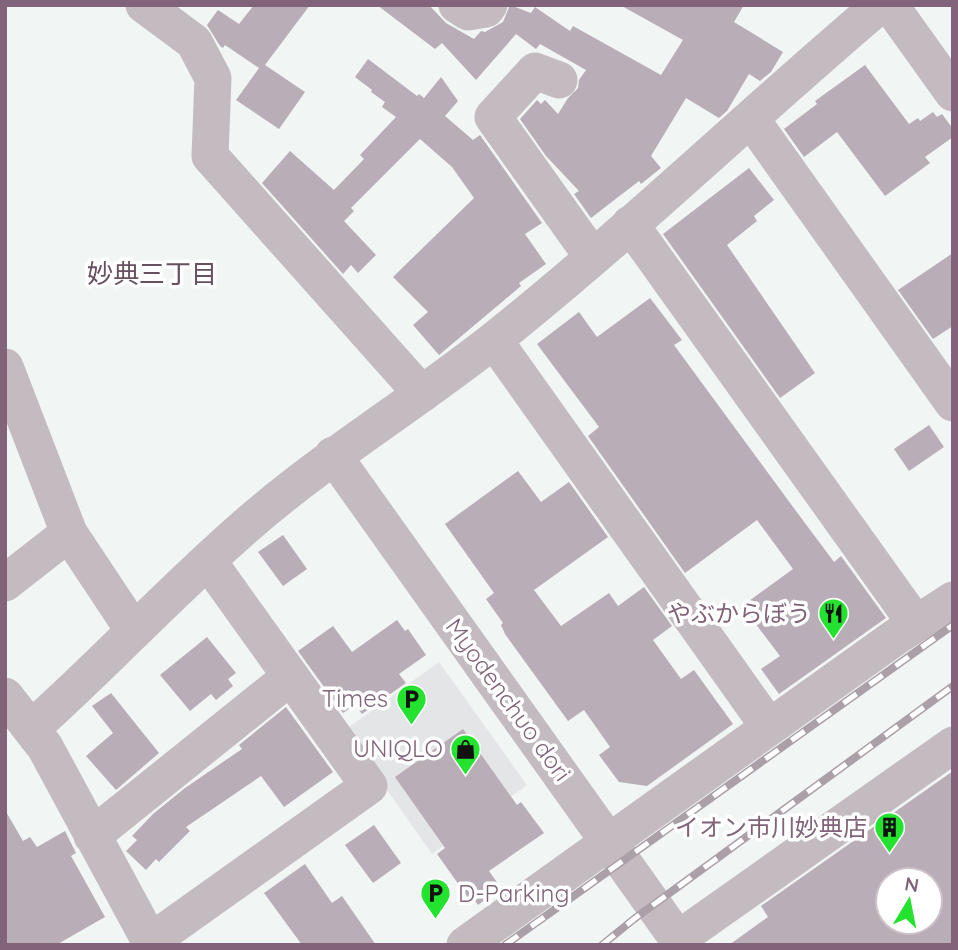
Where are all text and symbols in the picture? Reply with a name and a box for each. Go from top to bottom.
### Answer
district label: 妙典三丁目 [87,257,217,290]
restaurant icon: やぶからぼう [817,597,851,641]
place label: やぶからぼう [667,598,811,628]
street label: Myodenchuo dori [440,612,578,787]
parking icon: Times [394,682,428,726]
place label: Times [322,683,388,713]
shop icon: UNIQLO [449,732,483,776]
place label: UNIQLO [353,733,443,763]
building icon: イオン市川妙典店 [873,811,907,855]
place label: イオン市川妙典店 [675,812,867,842]
north arrow [874,866,944,936]
text: N [903,871,921,897]
parking icon: D-Parking [418,877,452,921]
place label: D-Parking [458,878,569,908]

